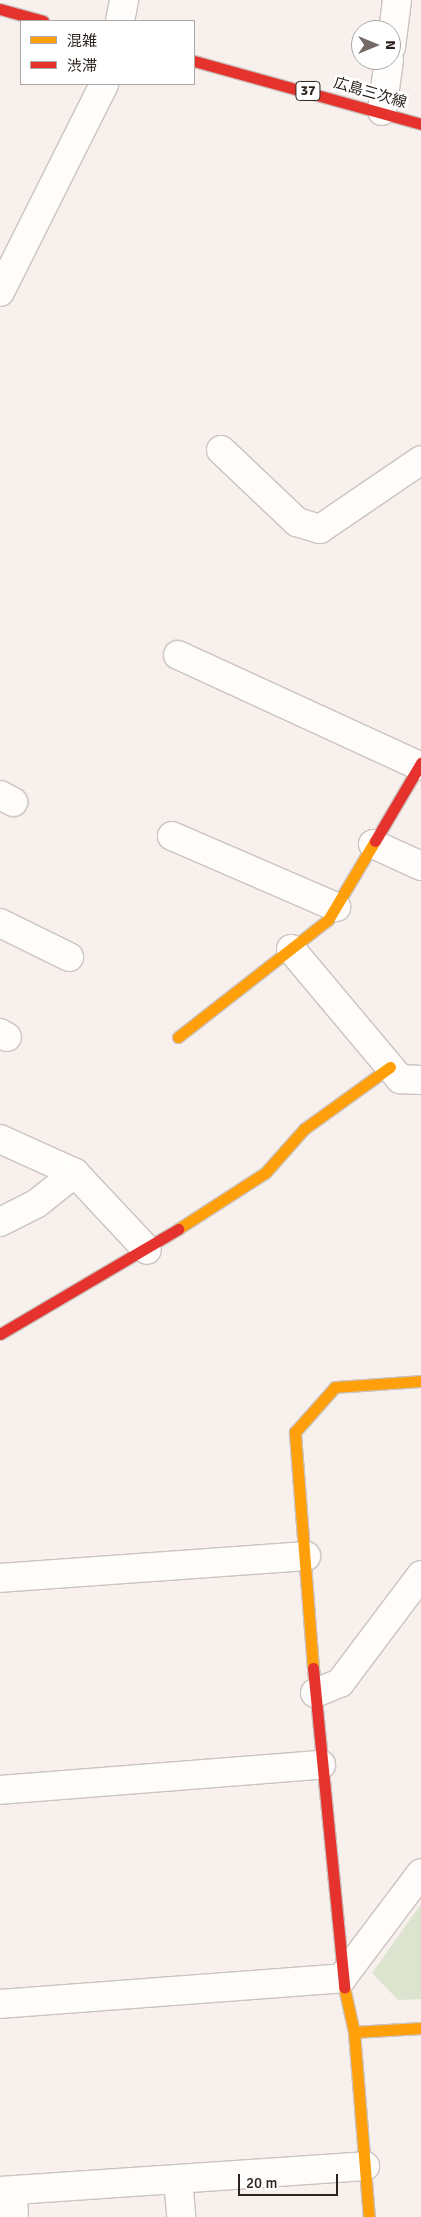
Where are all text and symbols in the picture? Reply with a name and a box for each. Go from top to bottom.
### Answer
legend [20,20,195,85]
north arrow [351,20,401,70]
text: 混雑 [67,32,97,50]
text: N [382,40,399,50]
text: 渋滞 [67,57,97,75]
street label: 広島三次線 [331,74,409,112]
road number: 37 [294,80,322,102]
scale bar [241,2164,341,2196]
text: 20 m [246,2174,277,2192]

